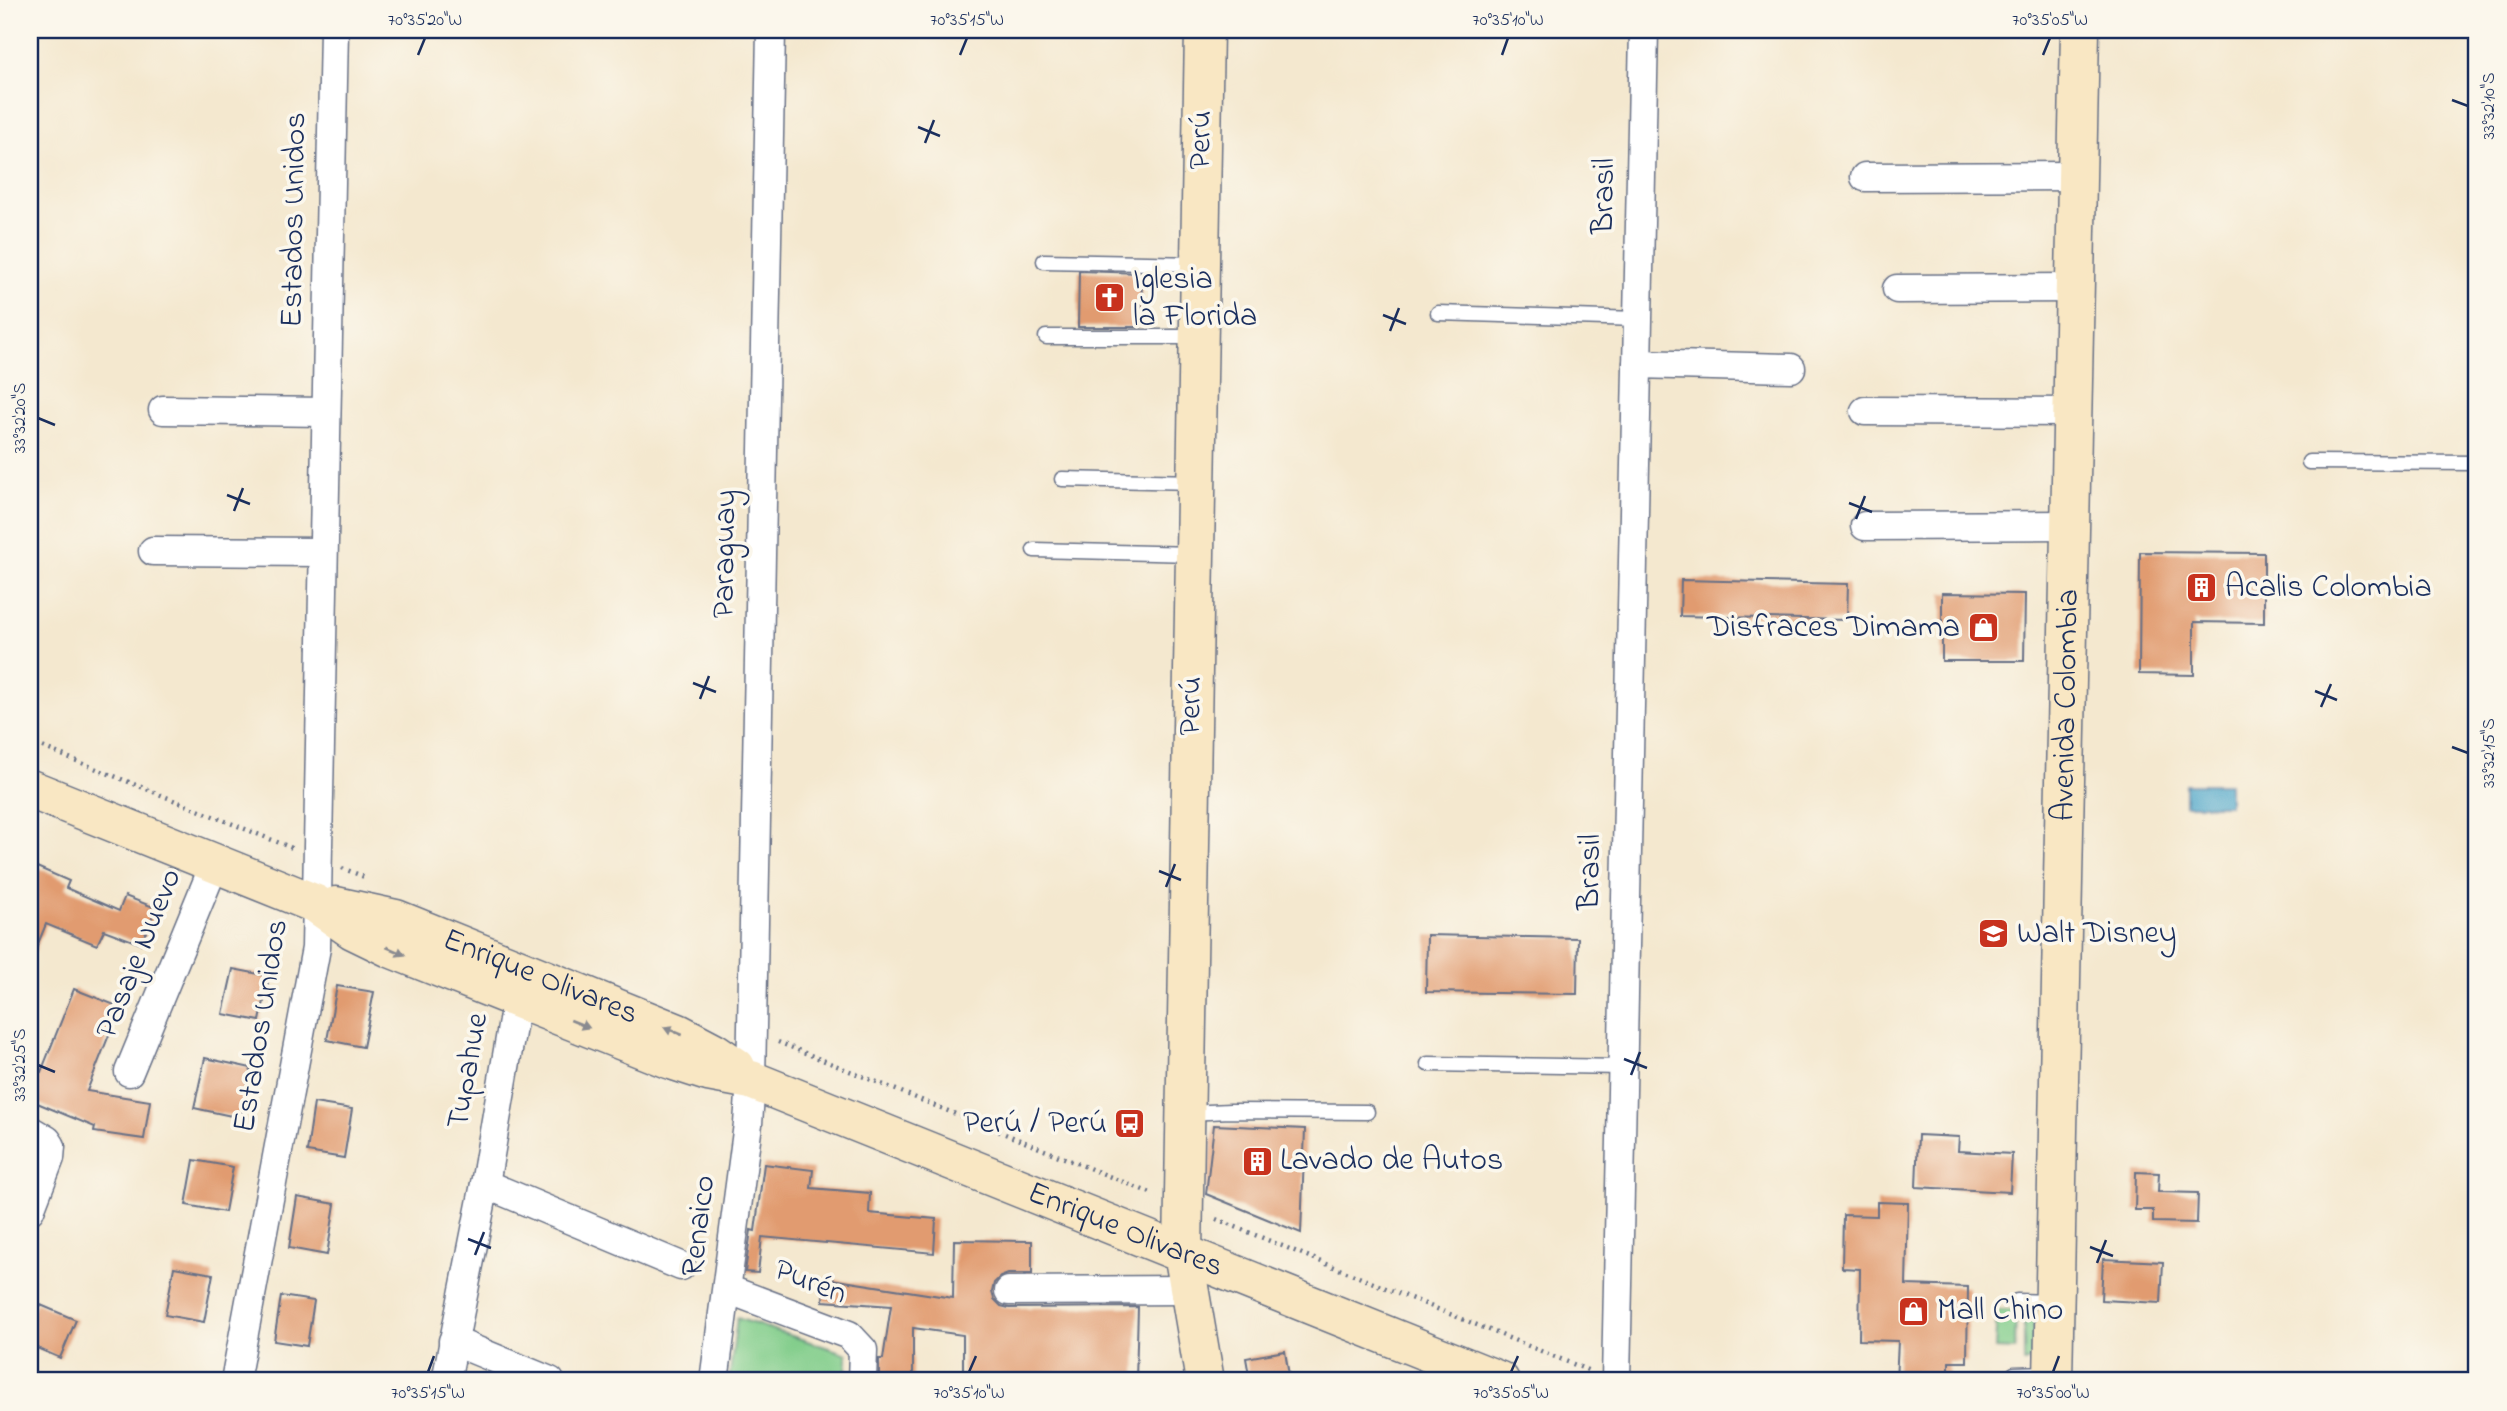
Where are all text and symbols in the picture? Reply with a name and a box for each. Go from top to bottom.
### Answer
text: 70°35'20"W [388,8,462,34]
text: 70°35'15"W [930,8,1004,34]
text: 70°35'10"W [1472,8,1544,34]
text: 70°35'05"W [2012,8,2088,34]
text: 33°32'10"S [2477,72,2503,140]
street label: Perú [1178,110,1226,170]
street label: Estados Unidos [270,112,320,328]
street label: Brasil [1581,158,1629,235]
place label: Iglesia la Florida [1133,257,1257,341]
church icon: Iglesia la Florida [1093,281,1127,315]
text: 33°32'20"S [8,383,34,453]
street label: Paraguay [701,489,751,619]
place label: Acalis Colombia [2225,565,2432,612]
building icon: Acalis Colombia [2185,571,2219,605]
street label: Avenida Colombia [2041,589,2092,822]
place label: Disfraces Dimama [1706,605,1960,652]
shop icon: Disfraces Dimama [1966,611,2000,645]
street label: Perú [1168,676,1216,736]
text: 33°32'15"S [2477,718,2503,788]
street label: Brasil [1567,834,1615,911]
street label: Pasaje Nuevo [85,862,195,1046]
place label: Walt Disney [2017,911,2177,958]
street label: Estados Unidos [222,916,302,1136]
street label: Enrique Olivares [435,917,645,1038]
school or university icon: Walt Disney [1977,917,2011,951]
one-way arrow [386,945,407,956]
street label: Tupahue [436,1009,502,1133]
one-way arrow [570,1019,591,1030]
one-way arrow [662,1025,683,1036]
text: 33°32'25"S [8,1029,34,1101]
place label: Perú / Perú [963,1101,1107,1148]
bus stop icon: Perú / Perú [1113,1107,1147,1141]
place label: Lavado de Autos [1280,1138,1503,1185]
building icon: Lavado de Autos [1240,1144,1274,1178]
street label: Enrique Olivares [1020,1170,1230,1291]
street label: Renaico [670,1173,730,1279]
street label: Purén [767,1248,853,1318]
place label: Mall Chino [1937,1288,2063,1335]
shop icon: Mall Chino [1897,1294,1931,1328]
text: 70°35'15"W [391,1381,465,1407]
text: 70°35'10"W [933,1381,1005,1407]
text: 70°35'05"W [1473,1381,1549,1407]
text: 70°35'00"W [2016,1381,2090,1407]

